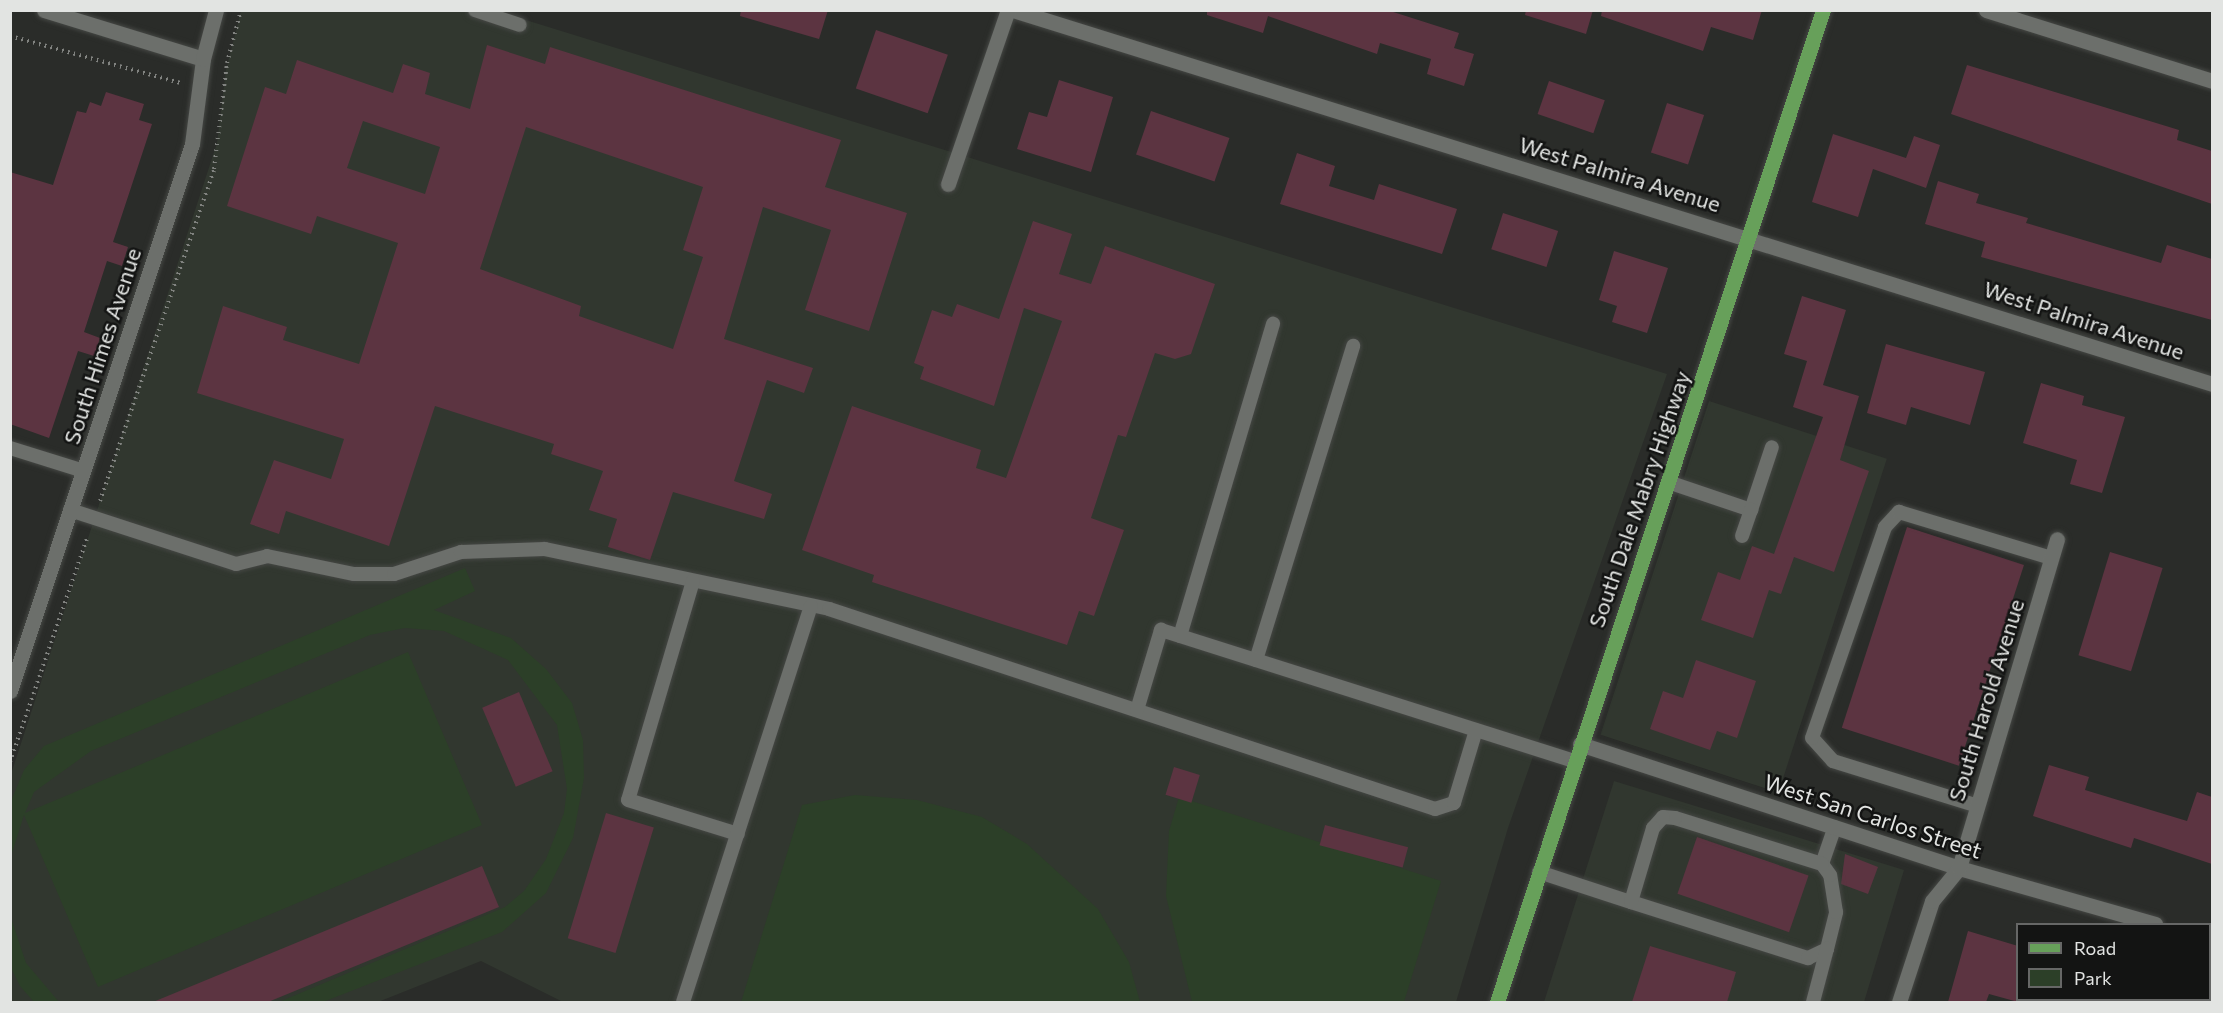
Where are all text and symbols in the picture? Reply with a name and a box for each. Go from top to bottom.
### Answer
street label: West Palmira Avenue [1516,131,1724,217]
street label: South Himes Avenue [58,245,146,447]
street label: West Palmira Avenue [1981,275,2187,365]
street label: South Dale Mabry Highway [1583,367,1695,631]
street label: South Harold Avenue [1943,596,2029,804]
street label: West San Carlos Street [1761,768,1985,864]
legend [2016,923,2211,1001]
text: Road [2074,937,2116,959]
text: Park [2074,967,2112,989]

